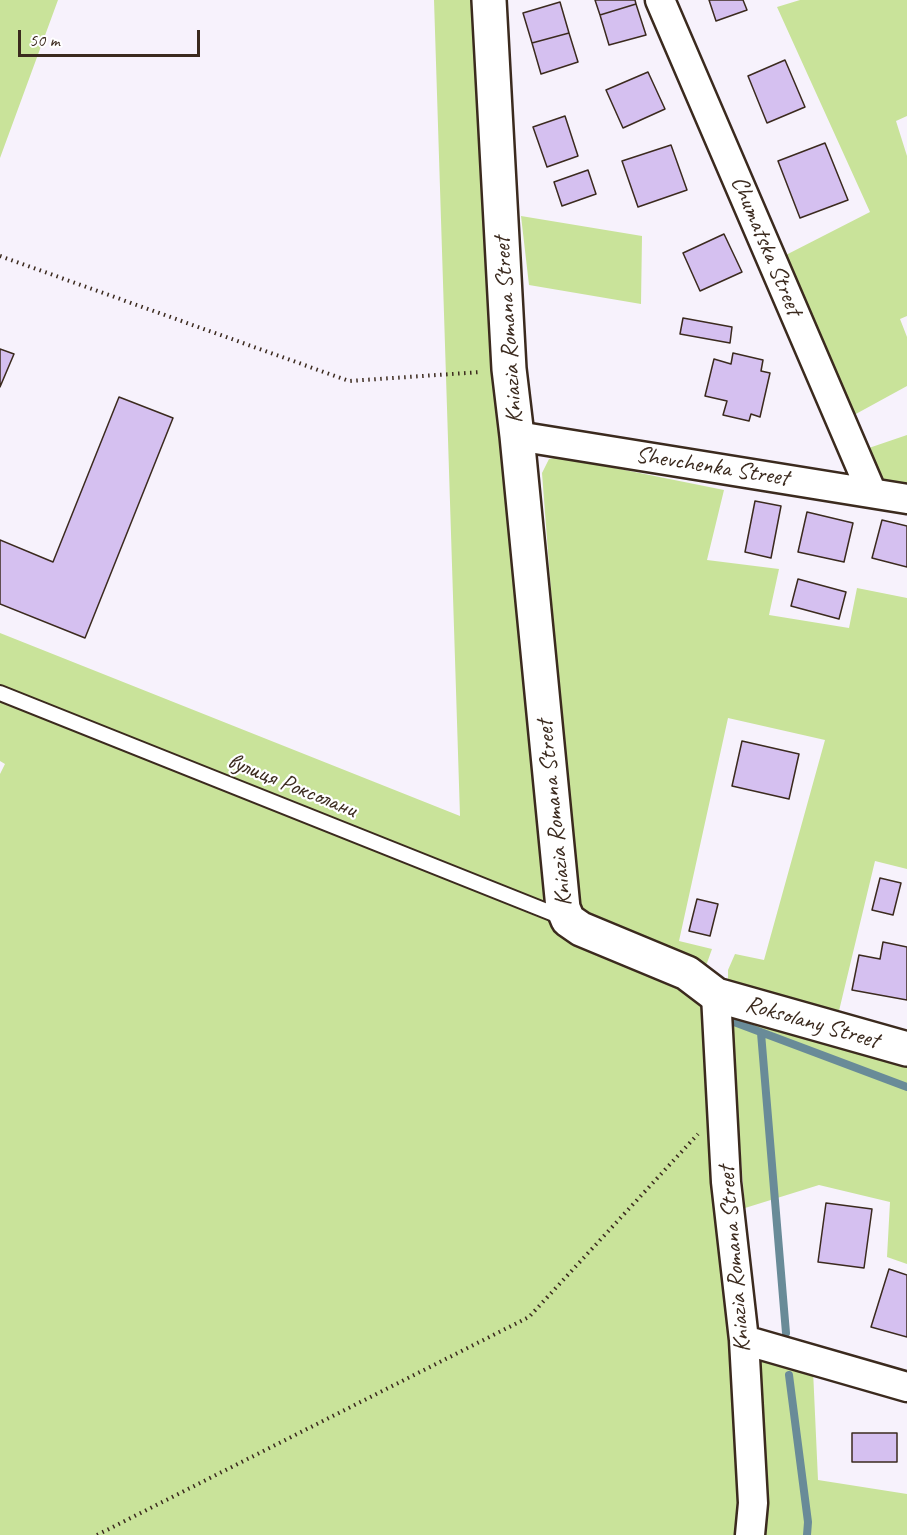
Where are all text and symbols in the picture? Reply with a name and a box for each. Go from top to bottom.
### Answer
scale bar [21,18,202,56]
text: 50 m [29,29,60,51]
street label: Chumatska Street [724,172,808,320]
street label: Kniazia Romana Street [488,236,530,424]
street label: Shevchenka Street [634,441,790,493]
street label: Kniazia Romana Street [531,718,579,908]
street label: вулиця Роксолани [223,747,361,825]
street label: Roksolany Street [742,990,882,1056]
street label: Kniazia Romana Street [712,1165,758,1353]

